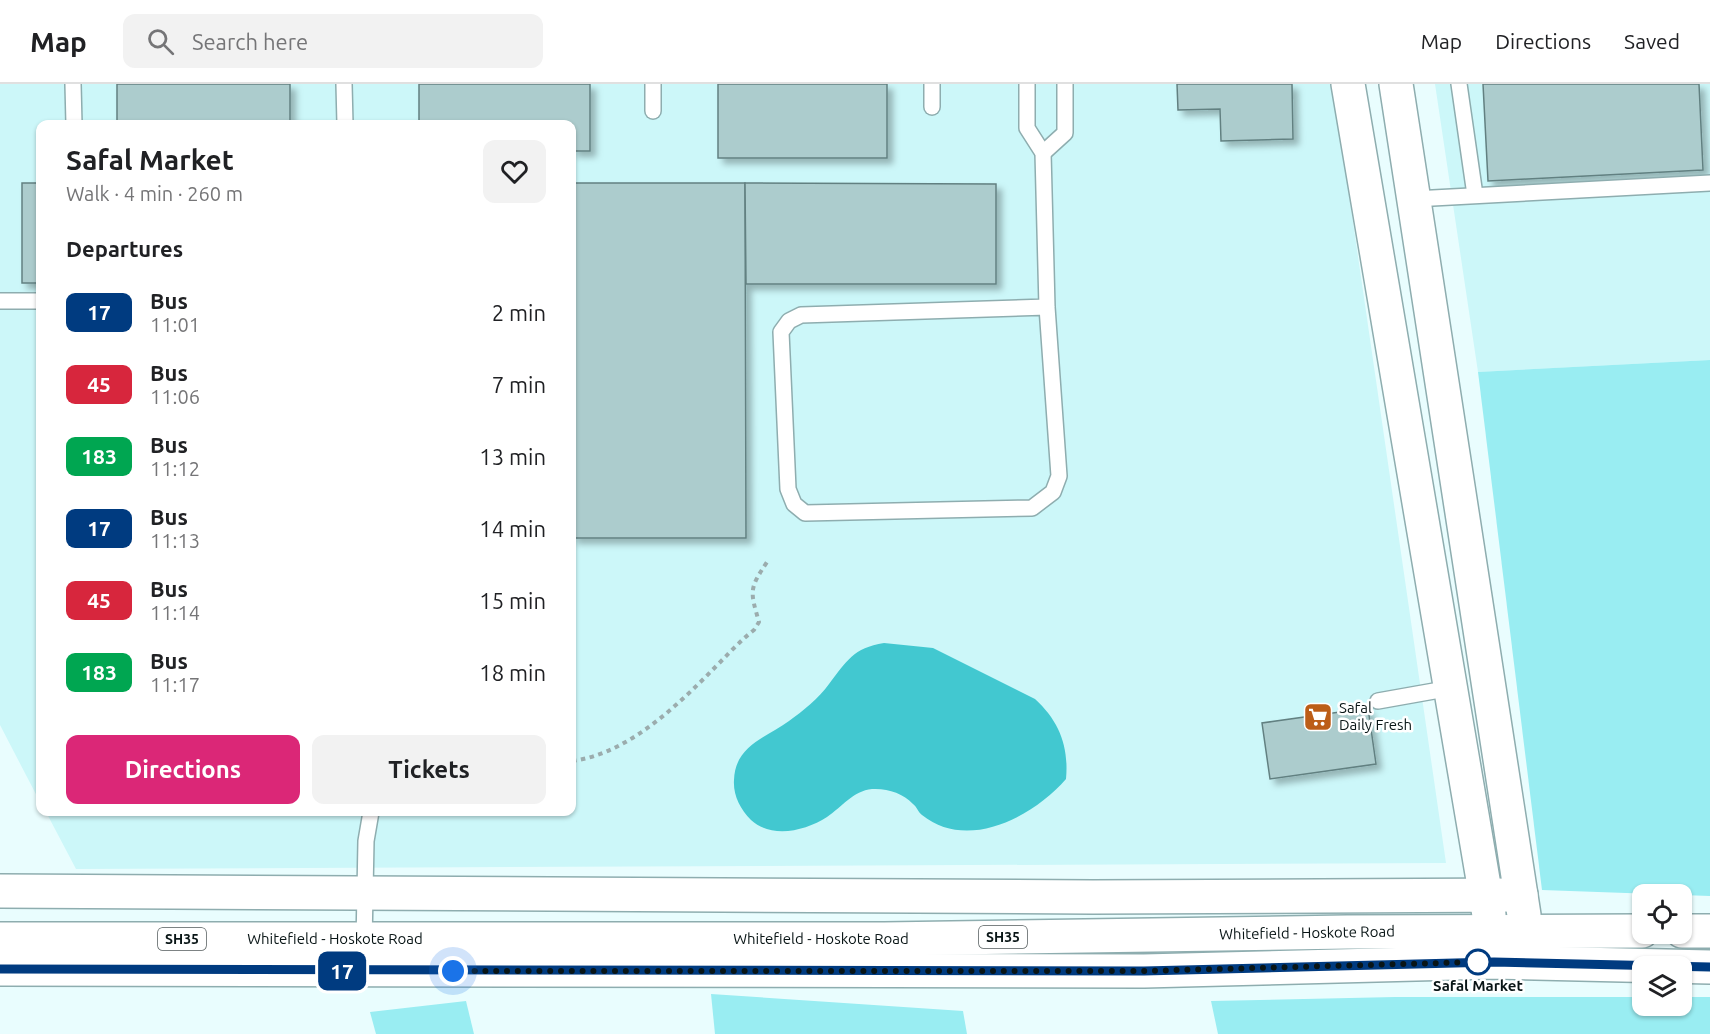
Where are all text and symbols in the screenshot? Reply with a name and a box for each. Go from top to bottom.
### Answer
search box [123,14,543,68]
icon: search [144,25,177,58]
text: Map [30,26,87,57]
text: Search here [192,29,308,54]
text: Map [1421,29,1462,53]
text: Directions [1495,29,1591,53]
text: Saved [1624,29,1680,53]
button: heart [483,140,546,203]
text: Safal Market [66,144,234,175]
text: Walk · 4 min · 260 m [66,182,243,205]
text: Departures [66,236,183,261]
text: Bus [150,288,188,313]
text: 17 [87,300,111,324]
text: 2 min [492,300,546,325]
text: 11:01 [150,313,200,336]
text: Bus [150,360,188,385]
text: 45 [87,372,111,396]
text: 7 min [492,372,546,397]
text: 11:06 [150,385,200,408]
text: Bus [150,432,188,457]
text: 183 [81,444,117,468]
text: 13 min [479,444,546,469]
text: 11:12 [150,457,200,480]
text: Bus [150,504,188,529]
text: 17 [87,516,111,540]
text: 14 min [479,516,546,541]
text: 11:13 [150,529,200,552]
text: Bus [150,576,188,601]
text: 45 [87,588,111,612]
text: 15 min [479,588,546,613]
text: 11:14 [150,601,200,624]
text: Bus [150,648,188,673]
text: 183 [81,660,117,684]
text: 18 min [479,660,546,685]
text: 11:17 [150,673,200,696]
place label: Safal Daily Fresh [1339,699,1412,733]
supermarket icon: Safal Daily Fresh [1302,701,1334,733]
button: Directions [66,735,300,804]
button: Tickets [312,735,546,804]
map controls [1632,884,1692,1016]
button: locate [1632,884,1692,944]
street label: Whitefield - Hoskote Road [1219,922,1395,943]
road number: SH35 [979,926,1027,948]
road number: SH35 [158,928,206,950]
street label: Whitefield - Hoskote Road [247,930,423,947]
street label: Whitefield - Hoskote Road [733,930,909,947]
marker: Safal Market [1465,949,1491,975]
line badge: 17 [315,952,369,990]
your location [438,956,468,986]
button: layers [1632,956,1692,1016]
text: 17 [330,959,354,983]
place label: Safal Market [1433,977,1523,994]

